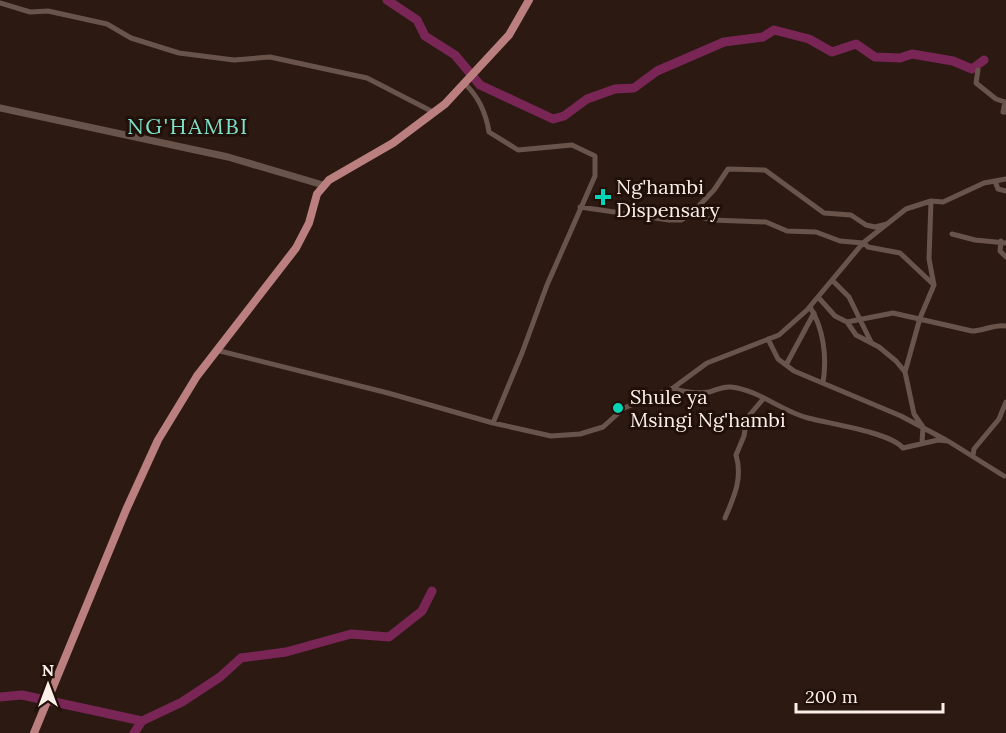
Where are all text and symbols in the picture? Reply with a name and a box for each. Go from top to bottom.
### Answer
district label: NG'HAMBI [127,112,249,140]
place label: Ng'hambi Dispensary [616,174,720,222]
marker: Ng'hambi Dispensary [594,188,612,206]
place label: Shule ya Msingi Ng'hambi [630,384,786,432]
marker: Shule ya Msingi Ng'hambi [611,401,625,415]
north arrow [18,655,78,715]
text: N [42,660,54,680]
scale bar [796,676,943,714]
text: 200 m [805,685,858,708]

